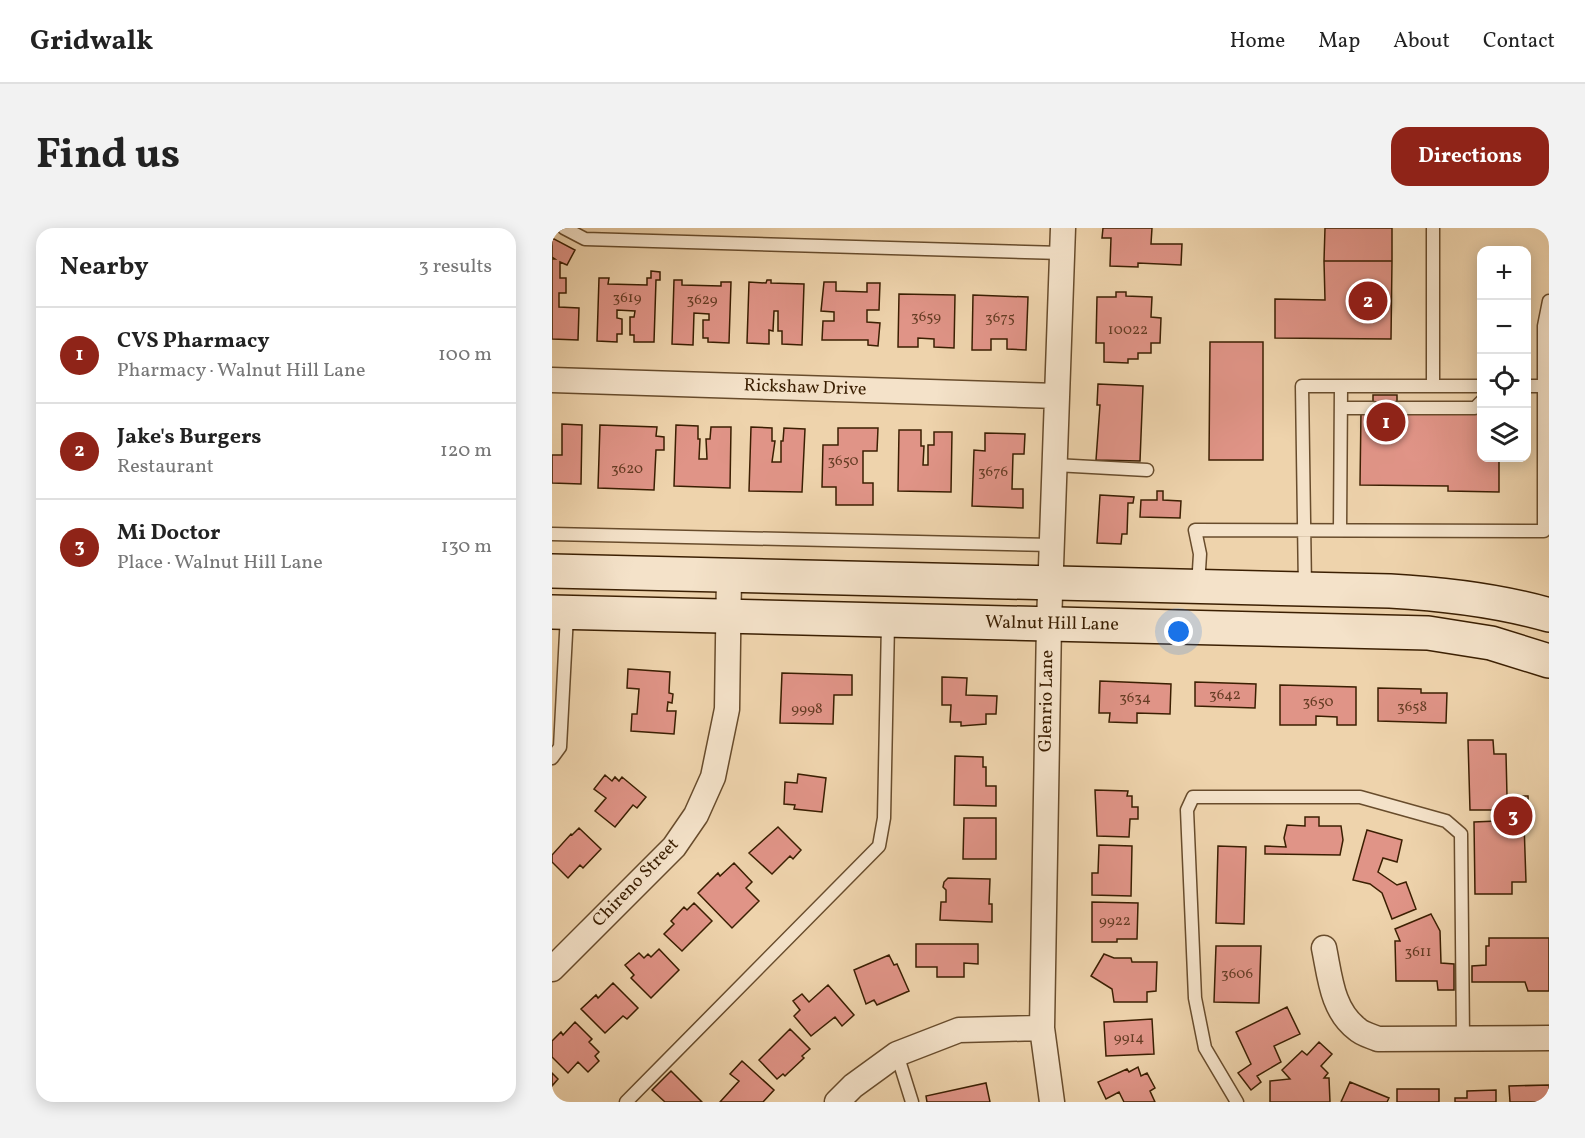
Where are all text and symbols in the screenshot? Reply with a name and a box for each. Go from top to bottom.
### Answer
text: Gridwalk [30,22,153,61]
text: Home [1230,27,1285,56]
text: Map [1318,27,1360,56]
text: About [1393,27,1450,56]
text: Contact [1483,27,1555,56]
text: Find us [36,127,180,186]
button: Directions [1391,127,1549,186]
map controls [1477,246,1531,462]
button: + [1477,246,1531,300]
text: Nearby [60,249,149,285]
text: 3 results [418,253,492,281]
pin: 2 [1348,278,1388,324]
house number: 3619 [613,288,642,309]
house number: 3629 [687,290,718,311]
button: − [1477,300,1531,354]
house number: 3659 [911,307,941,328]
house number: 3675 [985,308,1015,329]
house number: 10022 [1108,320,1148,341]
text: CVS Pharmacy [117,326,270,357]
text: 1 [75,341,84,369]
text: 100 m [438,341,492,369]
button: locate [1477,354,1531,408]
text: Pharmacy · Walnut Hill Lane [117,357,365,385]
street label: Rickshaw Drive [743,373,867,403]
pin: 1 [1366,400,1406,444]
button: layers [1477,408,1531,462]
text: Jake's Burgers [117,422,262,453]
text: 2 [74,437,85,465]
text: 120 m [440,437,492,465]
house number: 3650 [827,451,859,472]
text: Restaurant [117,453,214,481]
house number: 3620 [611,459,643,480]
house number: 3676 [978,462,1008,483]
text: Mi Doctor [117,518,221,549]
text: 3 [74,533,85,561]
text: 130 m [441,533,492,561]
text: Place · Walnut Hill Lane [117,549,323,577]
street label: Walnut Hill Lane [985,610,1119,638]
your location [1164,617,1193,646]
street label: Glenrio Lane [1034,650,1060,752]
house number: 3642 [1209,685,1241,706]
house number: 3634 [1119,688,1151,709]
house number: 3650 [1302,692,1334,713]
house number: 3658 [1397,697,1427,718]
house number: 9998 [791,699,823,720]
pin: 3 [1494,794,1532,838]
street label: Chireno Street [587,833,685,933]
house number: 9922 [1099,911,1131,932]
house number: 3611 [1405,942,1431,963]
house number: 3606 [1221,964,1253,985]
house number: 9914 [1114,1028,1144,1049]

